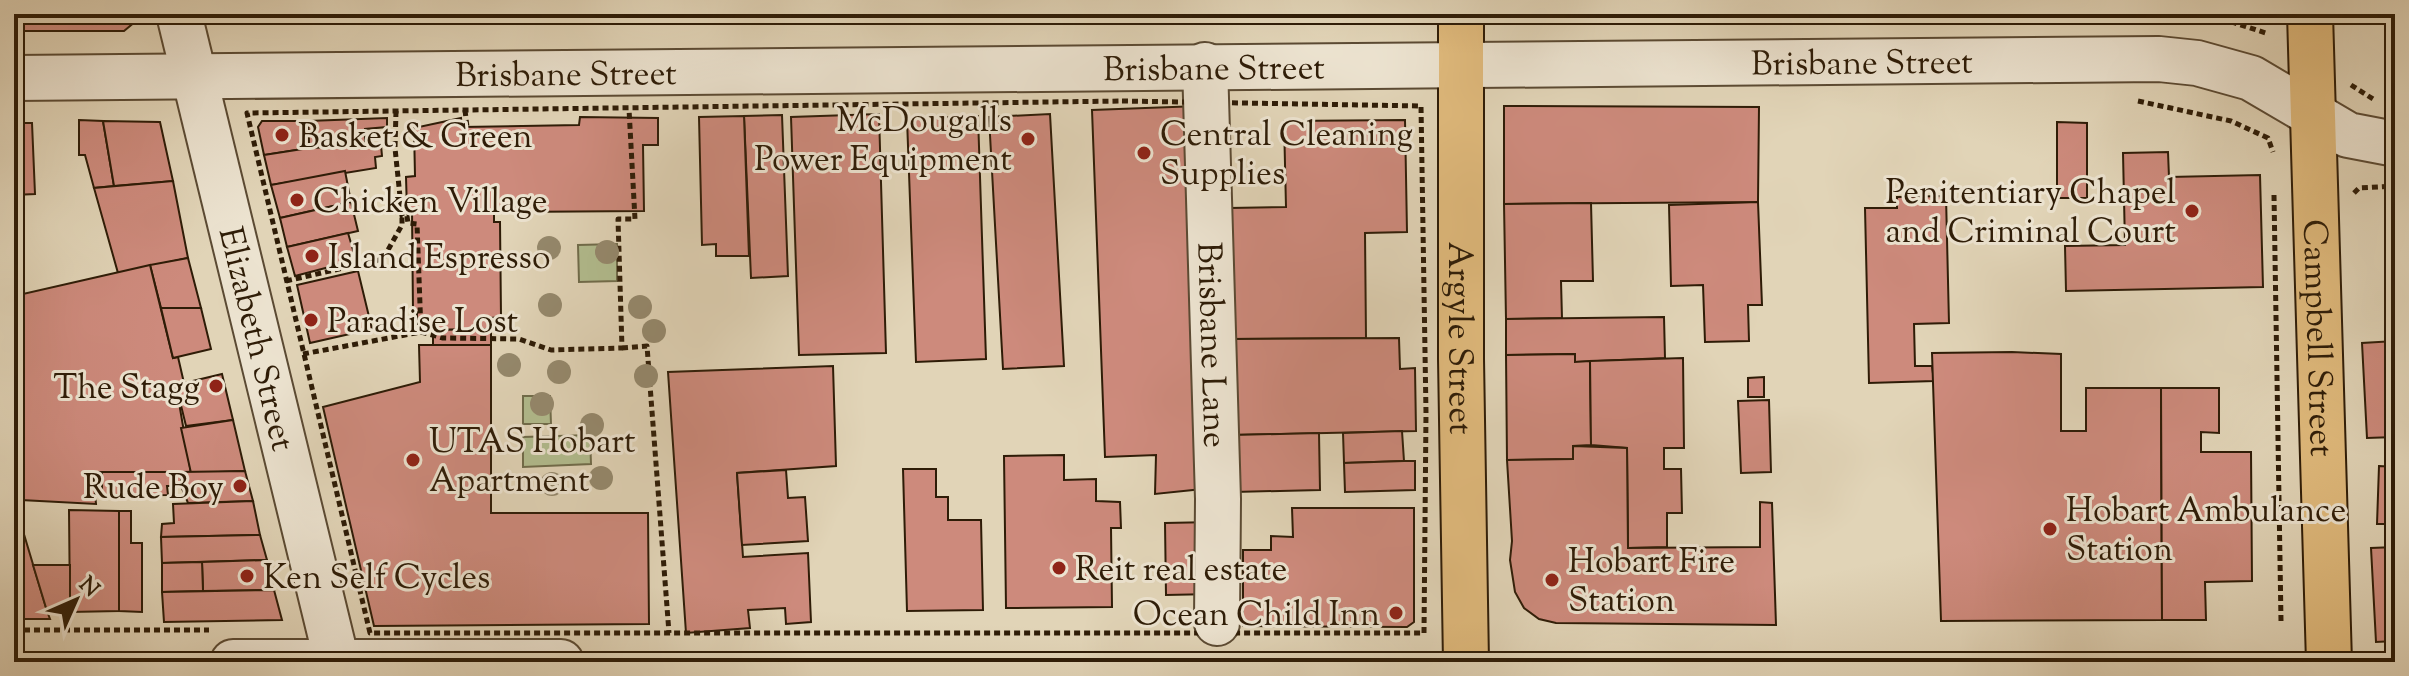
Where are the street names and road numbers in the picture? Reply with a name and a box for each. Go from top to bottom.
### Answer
street label: Brisbane Street [1751,40,1973,91]
street label: Brisbane Street [1103,45,1325,96]
street label: Brisbane Street [455,51,678,102]
street label: Campbell Street [2288,219,2344,458]
street label: Elizabeth Street [204,222,306,457]
street label: Brisbane Lane [1182,241,1237,449]
street label: Argyle Street [1433,241,1483,435]

